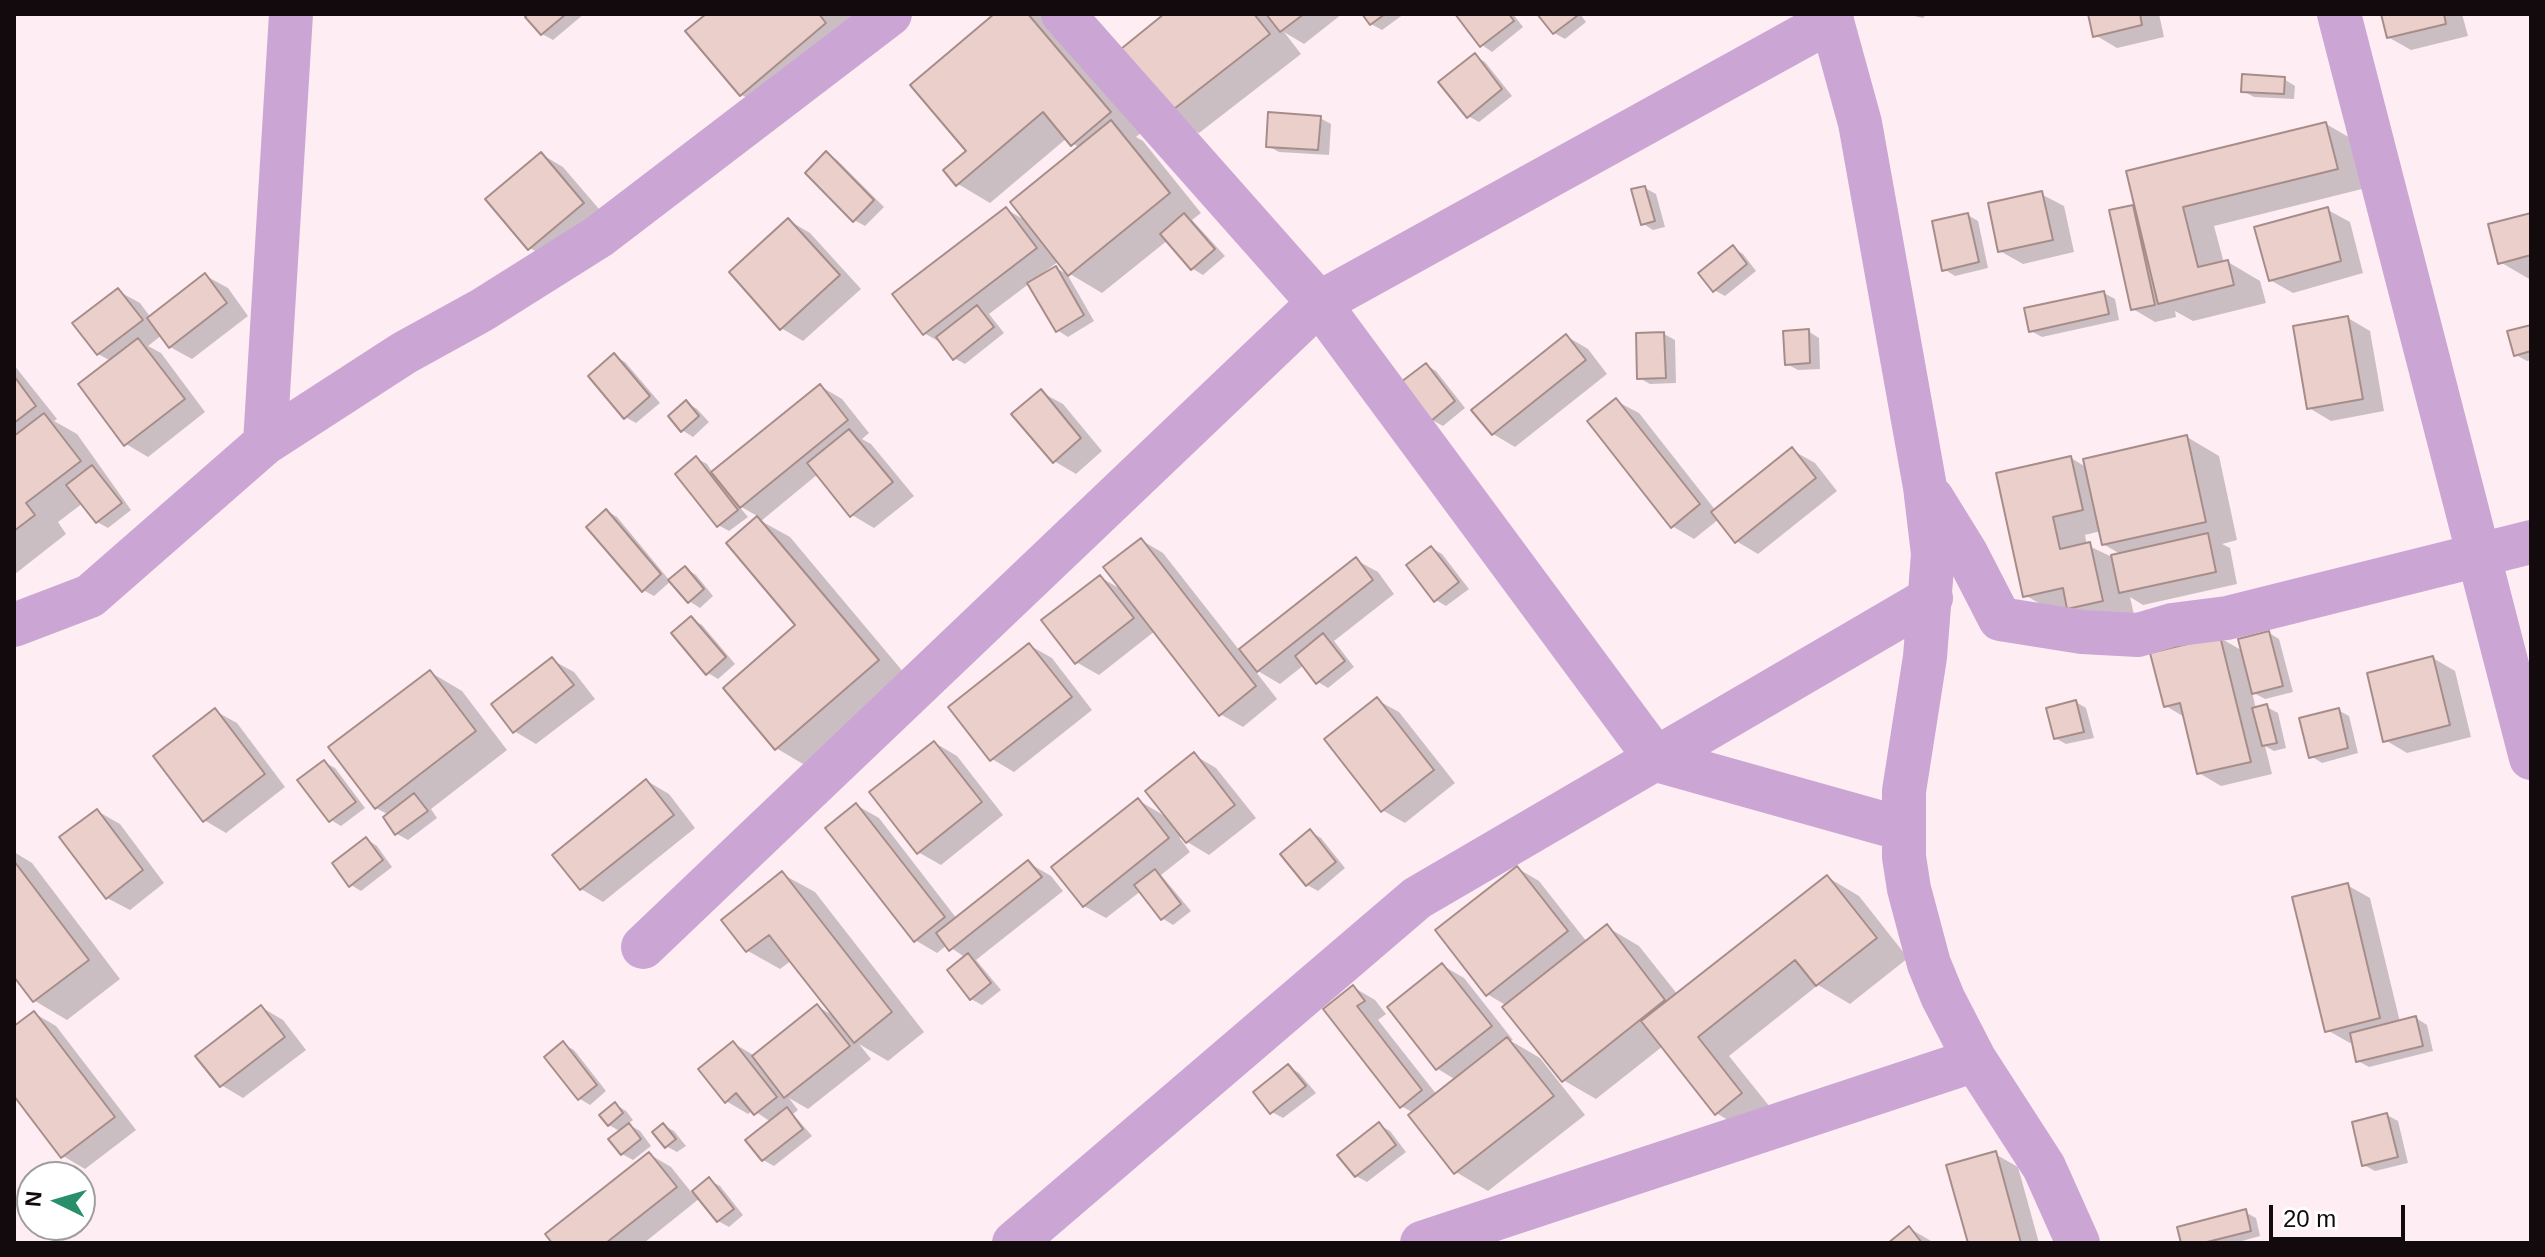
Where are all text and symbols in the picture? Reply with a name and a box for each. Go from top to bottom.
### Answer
north arrow [16,1161,96,1241]
scale bar [2273,1189,2409,1239]
text: N [20,1190,47,1208]
text: 20 m [2283,1205,2336,1232]

